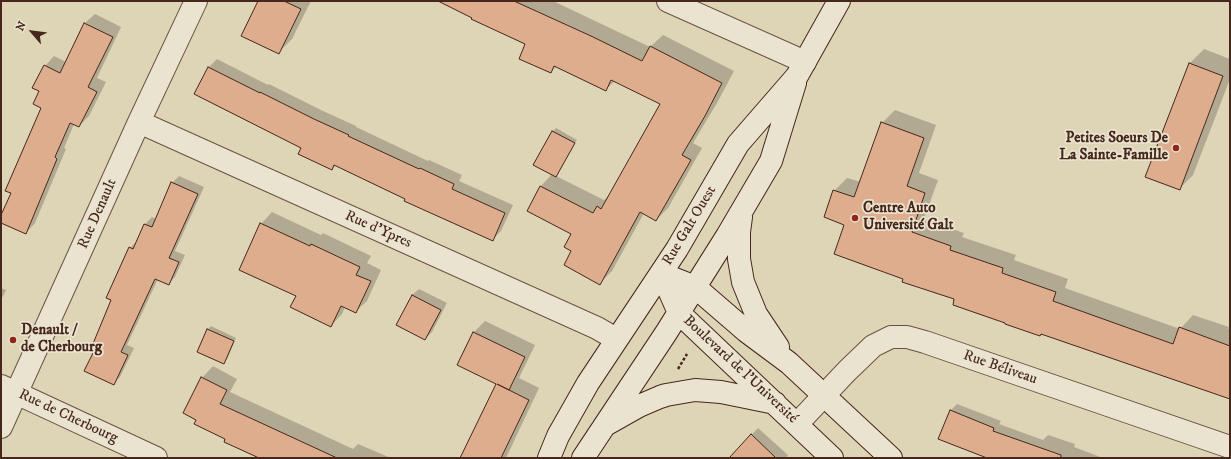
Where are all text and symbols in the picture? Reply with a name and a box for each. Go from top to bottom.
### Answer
north arrow [12,12,52,52]
text: N [13,19,30,34]
place label: Petites Soeurs De La Sainte-Famille [1059,130,1168,165]
marker: Petites Soeurs De La Sainte-Famille [1171,143,1181,153]
street label: Rue Denault [75,176,121,252]
street label: Rue Galt Ouest [659,183,721,269]
place label: Centre Auto Université Galt [863,200,953,235]
street label: Rue d'Ypres [342,207,414,253]
marker: Centre Auto Université Galt [850,213,860,223]
street label: Boulevard de l'Université [679,312,801,428]
place label: Denault / de Cherbourg [21,322,102,357]
marker: Denault / de Cherbourg [8,335,18,345]
street label: Rue Béliveau [961,347,1039,389]
street label: Rue de Cherbourg [15,386,121,448]

